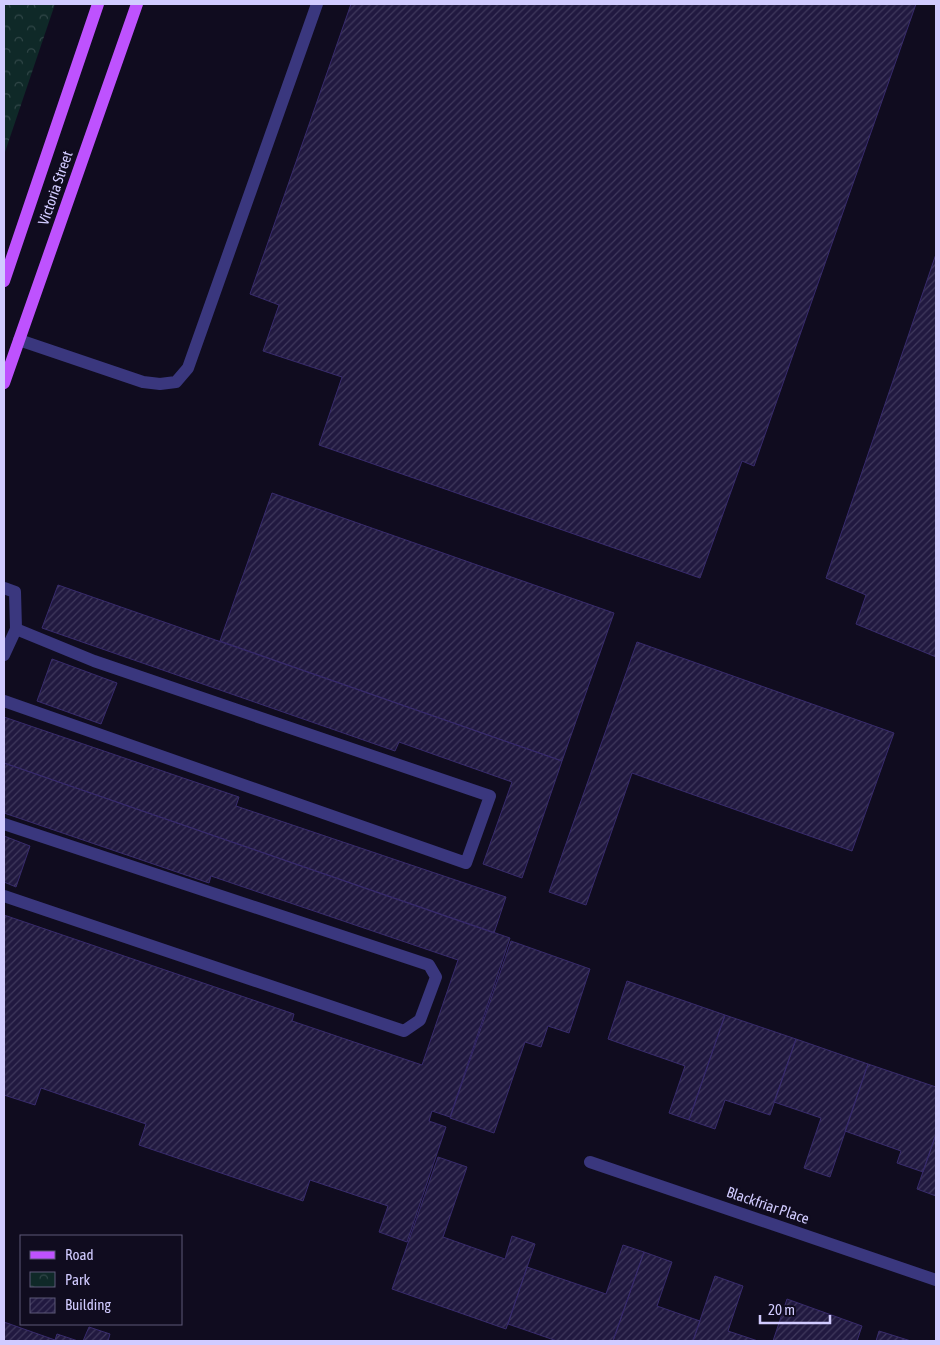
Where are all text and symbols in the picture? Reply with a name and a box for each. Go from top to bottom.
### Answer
street label: Victoria Street [34,149,76,227]
street label: Blackfriar Place [724,1183,812,1227]
legend [20,1235,182,1325]
text: Road [65,1246,94,1263]
text: Park [65,1271,90,1288]
scale bar [760,1292,830,1324]
text: Building [65,1296,111,1313]
text: 20 m [768,1301,795,1318]

